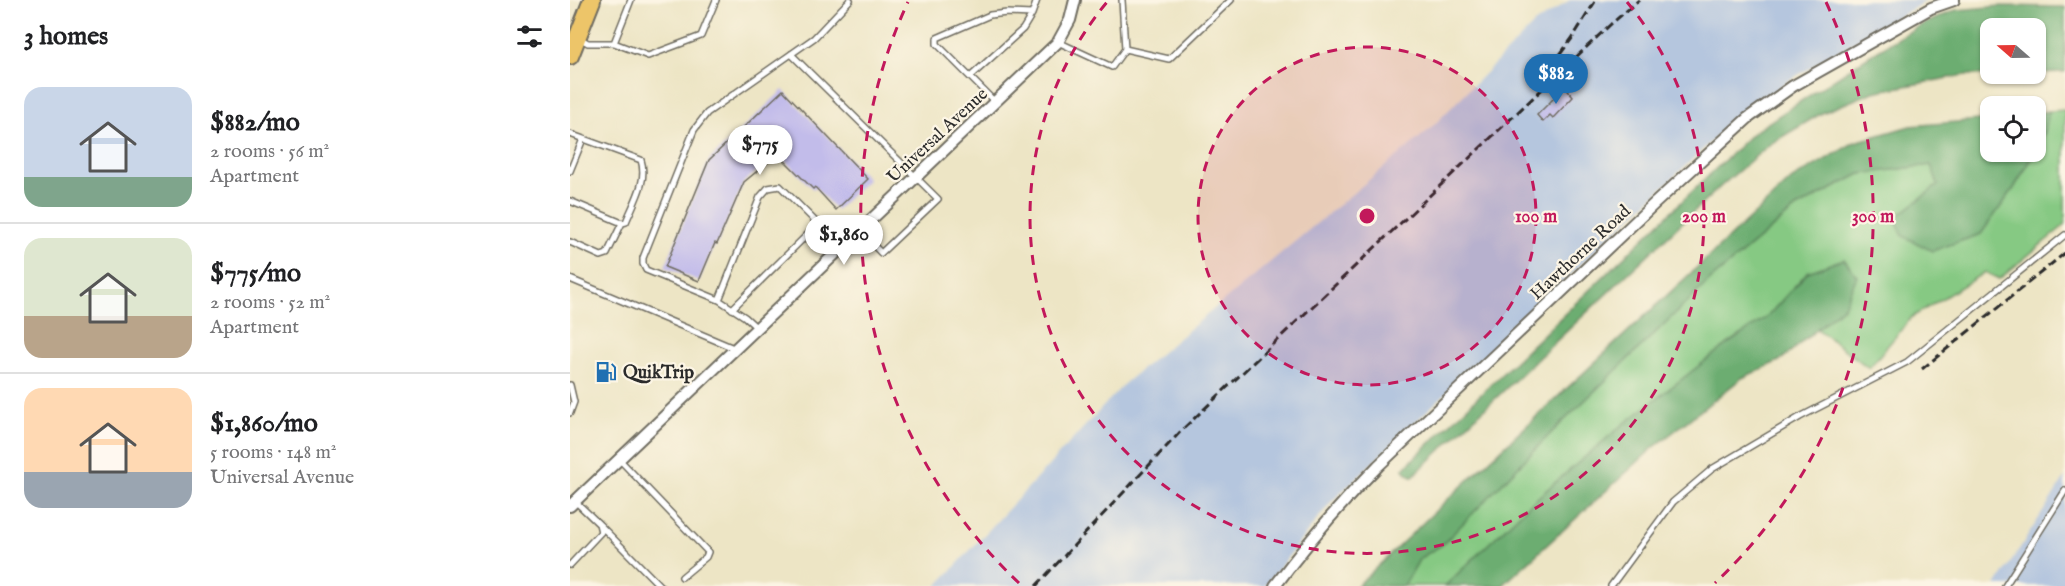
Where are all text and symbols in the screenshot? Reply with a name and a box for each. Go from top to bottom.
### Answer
north arrow [1980,18,2046,84]
map controls [1980,18,2046,162]
text: 3 homes [24,20,108,53]
icon: filters [513,20,546,53]
pin: $882 [1520,54,1592,105]
text: $882 [1538,61,1574,86]
street label: Universal Avenue [883,83,993,189]
button: locate [1980,96,2046,162]
text: $882/mo [210,106,300,139]
icon: home [72,111,144,183]
pin: $775 [724,125,796,176]
text: $775 [741,132,779,157]
text: 2 rooms · 56 m² [210,139,329,164]
text: Apartment [210,164,299,189]
street label: Hawthorne Road [1526,200,1636,306]
centre of rings [1357,206,1377,226]
text: 100 m [1515,206,1557,229]
text: 200 m [1682,206,1726,229]
text: 300 m [1852,206,1894,229]
pin: $1,860 [795,215,893,266]
text: $1,860 [819,222,869,247]
text: $775/mo [210,257,301,290]
icon: home [72,262,144,334]
text: 2 rooms · 52 m² [210,290,330,315]
text: Apartment [210,315,299,340]
fuel station icon: QuikTrip [594,360,618,384]
place label: QuikTrip [623,362,694,385]
text: $1,860/mo [210,407,318,440]
icon: home [72,412,144,484]
text: 5 rooms · 148 m² [210,440,337,465]
text: Universal Avenue [210,465,354,490]

